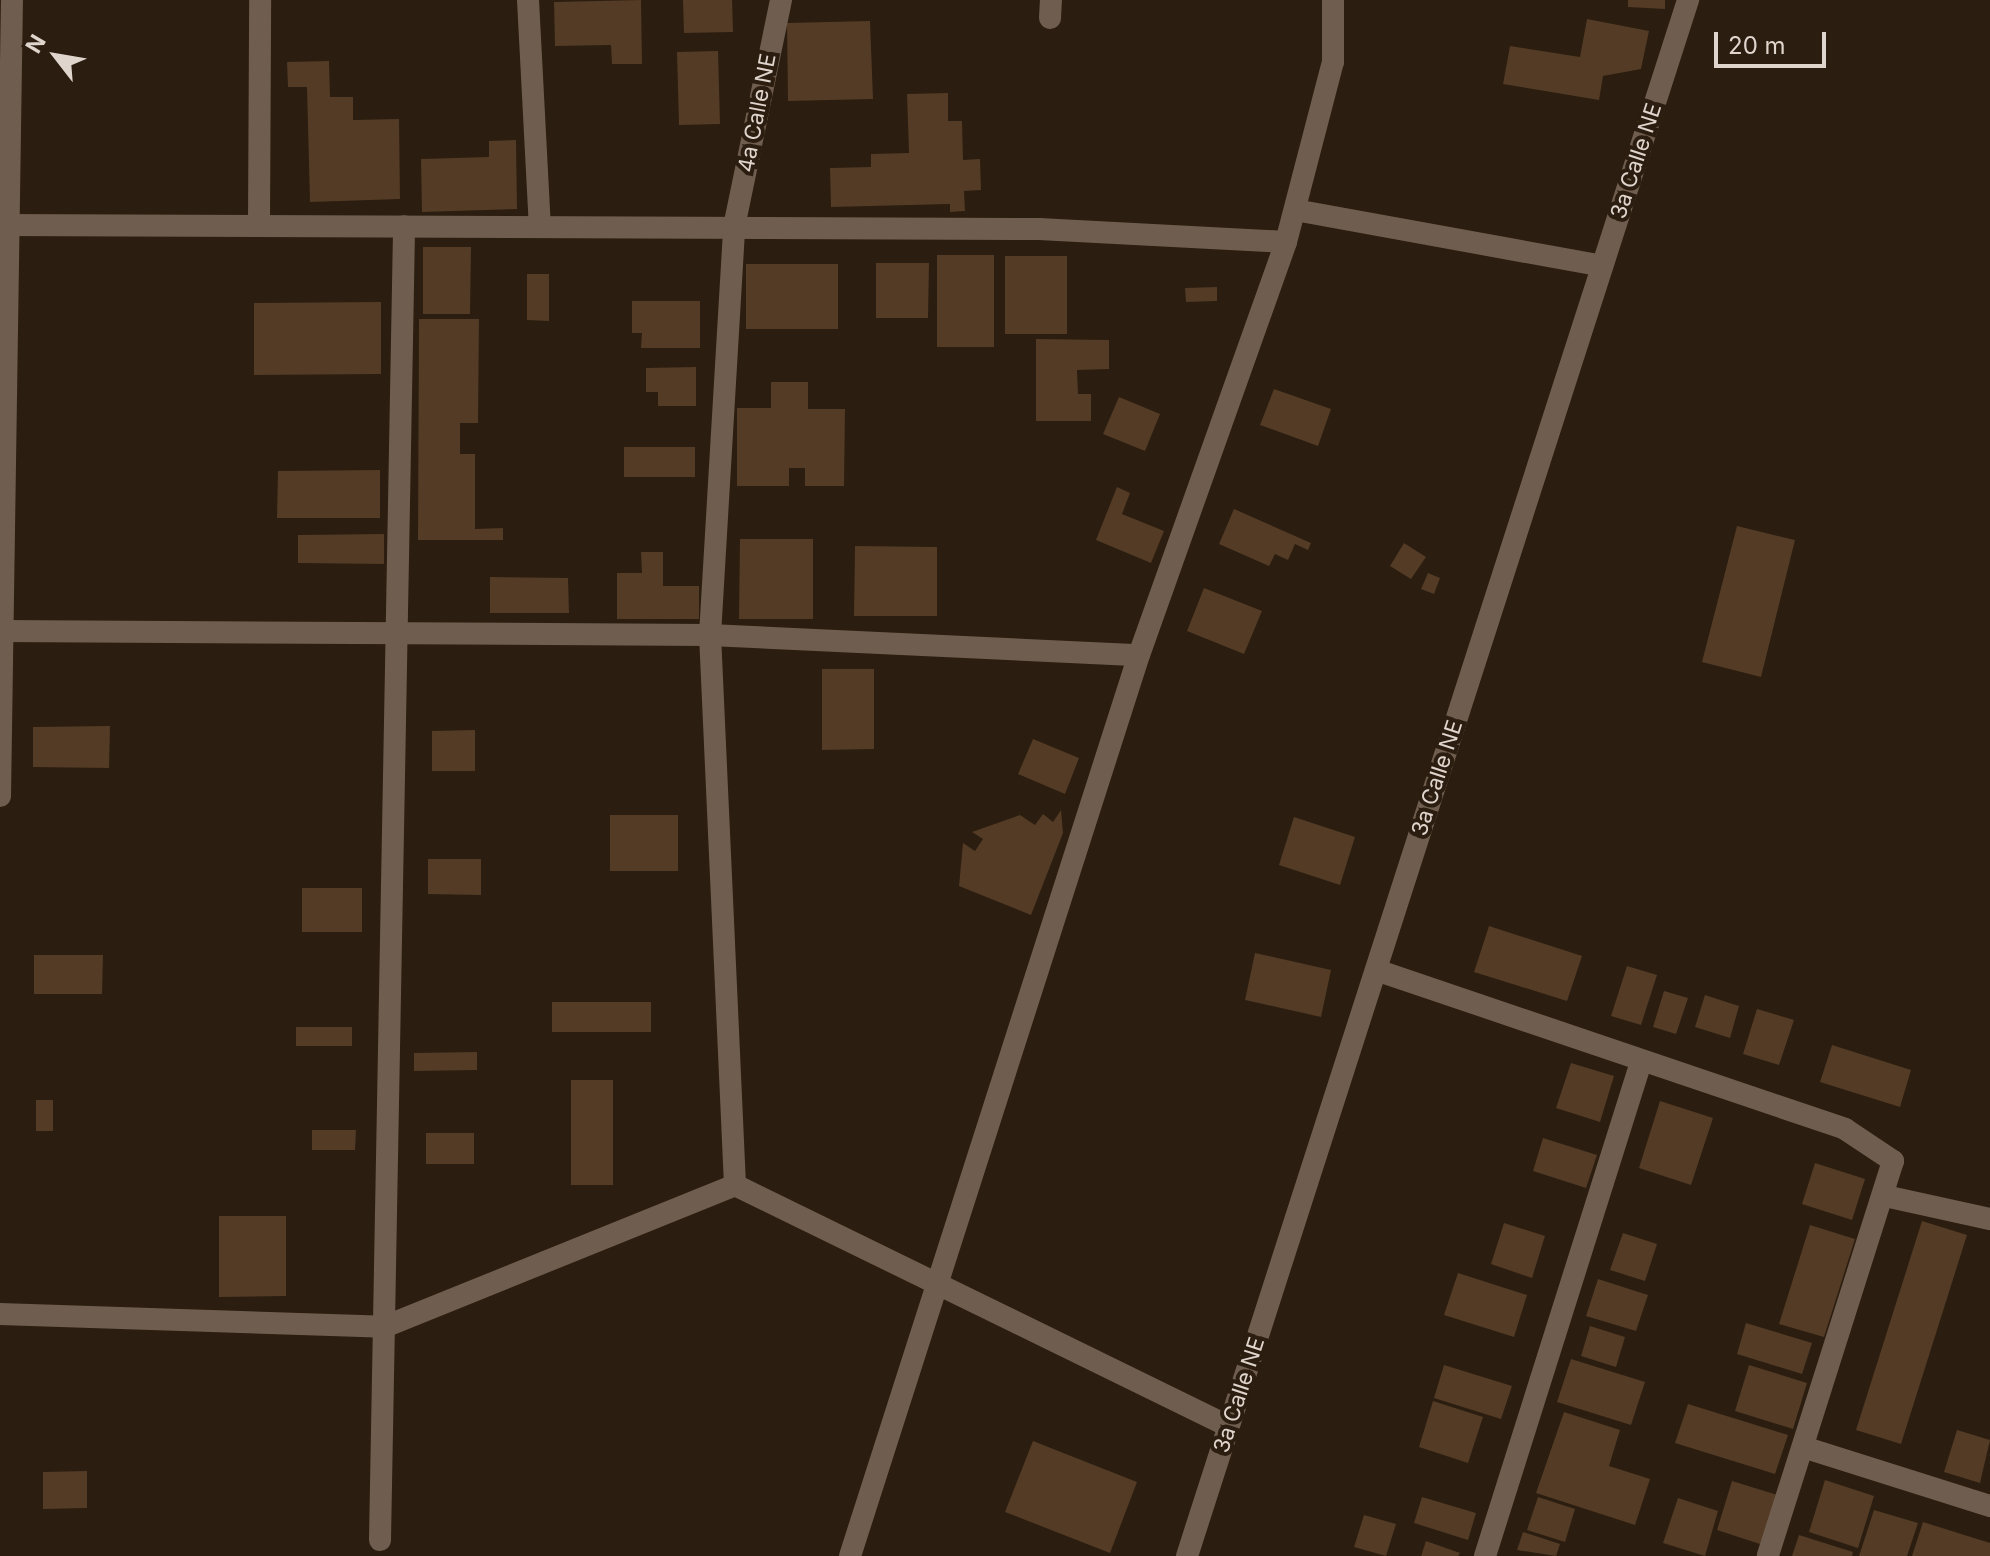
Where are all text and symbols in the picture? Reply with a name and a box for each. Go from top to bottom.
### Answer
north arrow [16,16,96,96]
scale bar [1718,16,1830,66]
text: N [20,30,51,58]
text: 20 m [1728,31,1786,60]
street label: 4a Calle NE [733,51,781,175]
street label: 3a Calle NE [1605,100,1667,222]
street label: 3a Calle NE [1406,717,1468,839]
street label: 3a Calle NE [1208,1334,1270,1456]

